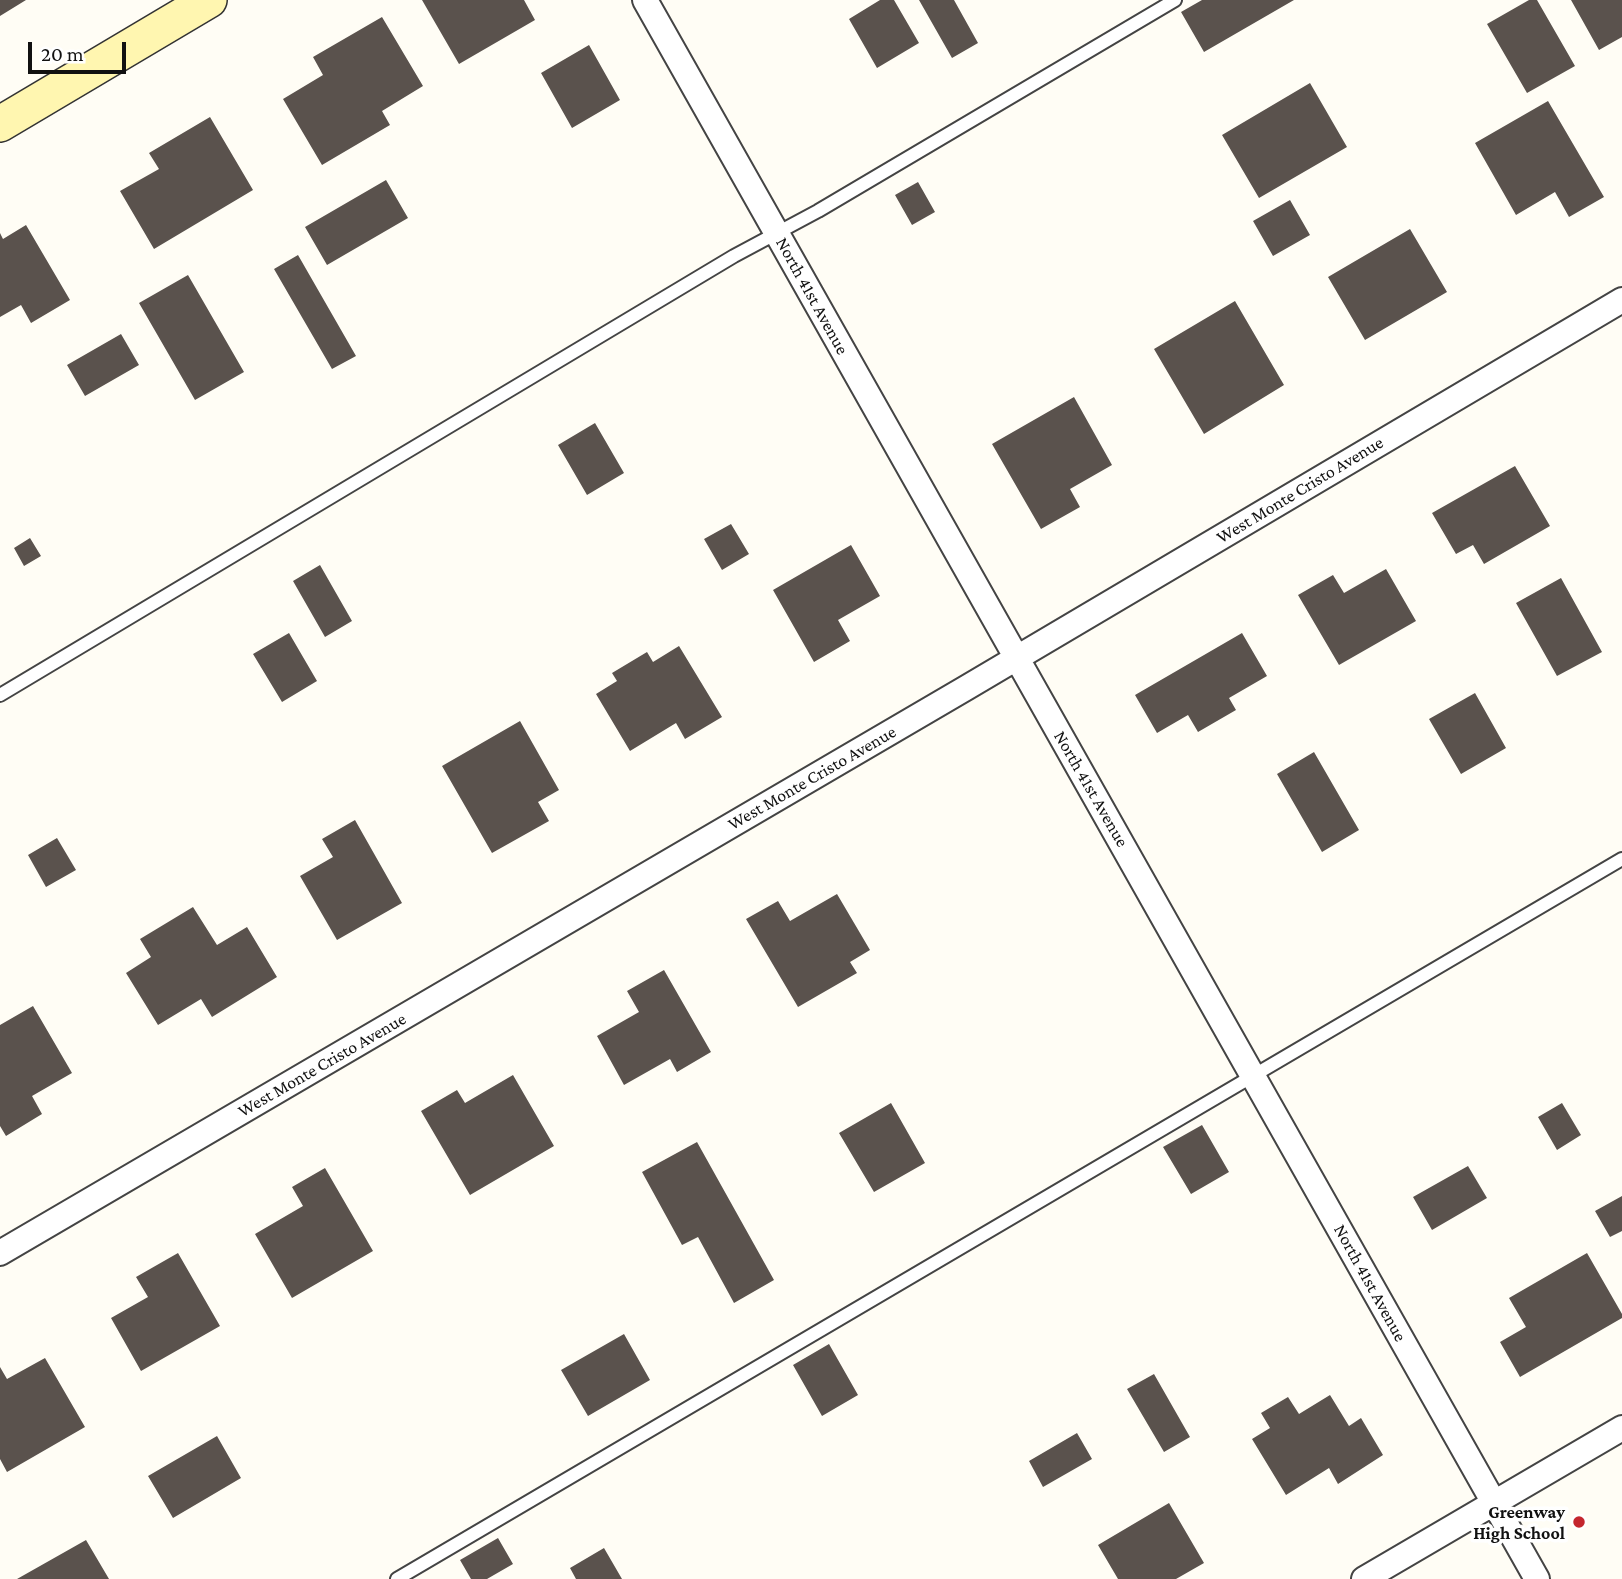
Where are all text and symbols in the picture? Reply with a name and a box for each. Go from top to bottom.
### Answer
scale bar [32,28,130,72]
text: 20 m [41,42,84,66]
street label: North 41st Avenue [771,234,853,358]
street label: West Monte Cristo Avenue [1213,432,1387,548]
street label: West Monte Cristo Avenue [724,721,900,835]
street label: North 41st Avenue [1049,727,1133,851]
street label: West Monte Cristo Avenue [234,1008,410,1122]
street label: North 41st Avenue [1329,1221,1411,1345]
place label: Greenway High School [1473,1501,1565,1544]
marker: Greenway High School [1571,1514,1587,1530]

